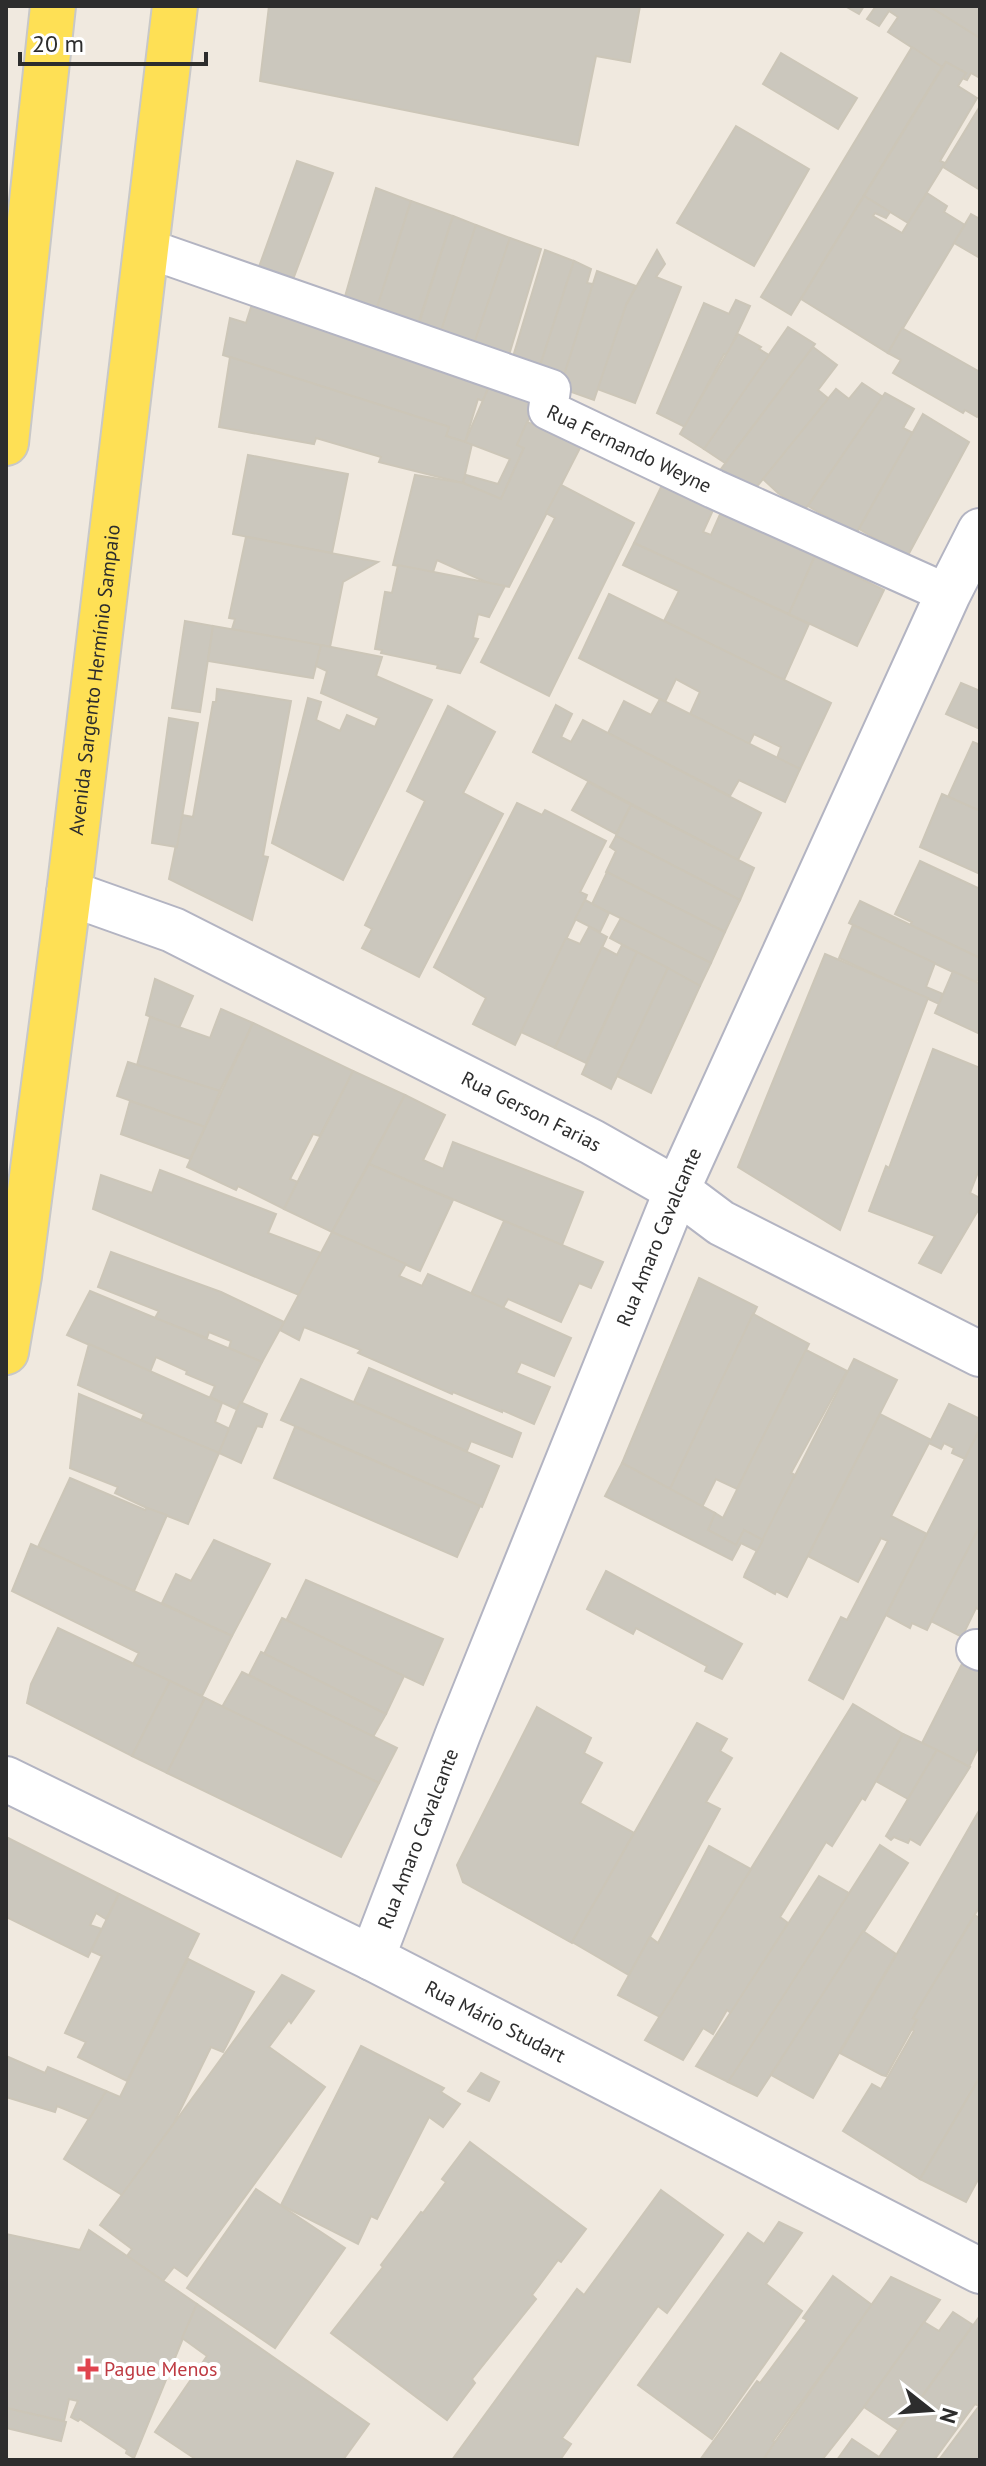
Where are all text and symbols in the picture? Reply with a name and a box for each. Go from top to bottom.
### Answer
scale bar [20,16,206,66]
text: 20 m [32,28,84,59]
street label: Rua Fernando Weyne [543,398,716,499]
street label: Avenida Sargento Hermínio Sampaio [63,523,126,837]
street label: Rua Gerson Farias [457,1065,606,1158]
street label: Rua Amaro Cavalcante [610,1144,708,1330]
street label: Rua Amaro Cavalcante [372,1745,464,1932]
street label: Rua Mário Studart [420,1974,570,2069]
place label: Pague Menos [104,2356,217,2382]
marker: Pague Menos [79,2360,97,2378]
north arrow [890,2370,970,2450]
text: N [934,2405,965,2427]

